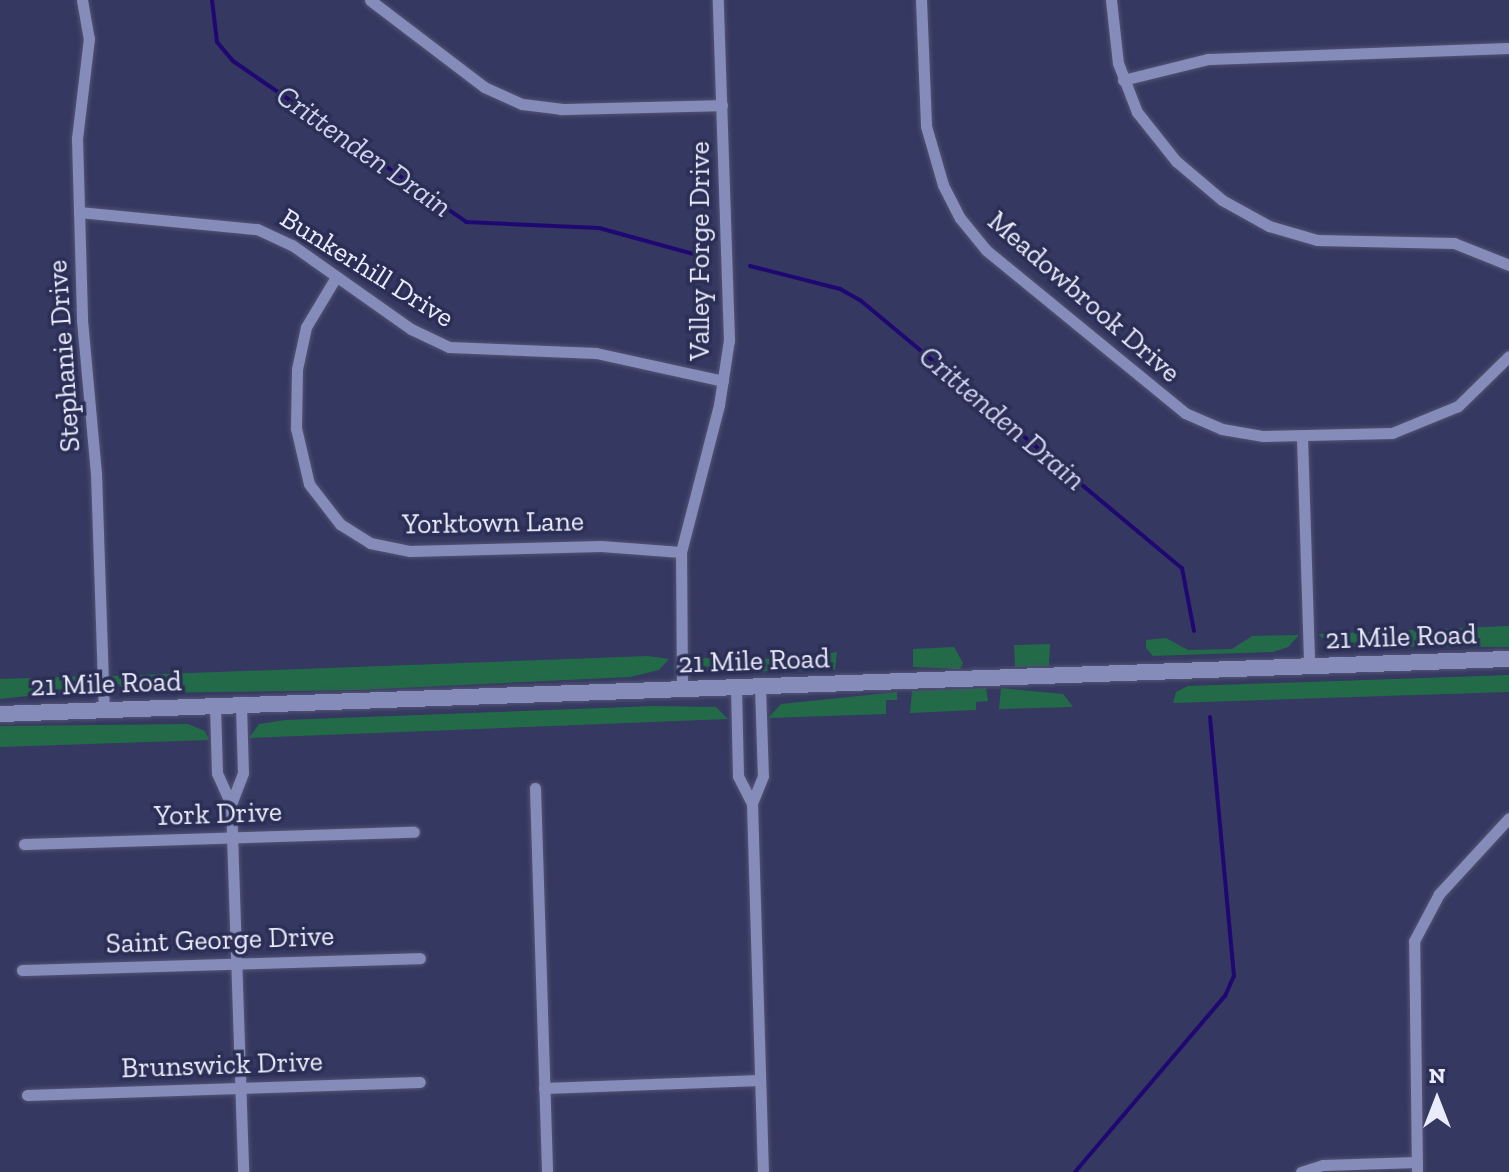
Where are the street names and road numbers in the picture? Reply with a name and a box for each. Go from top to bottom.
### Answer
street label: Valley Forge Drive [683,141,717,361]
street label: Bunkerhill Drive [274,201,460,335]
street label: Meadowbrook Drive [981,204,1187,390]
street label: Stephanie Drive [41,259,87,453]
street label: Yorktown Lane [402,505,584,541]
street label: 21 Mile Road [1325,618,1477,656]
street label: 21 Mile Road [678,642,830,680]
street label: 21 Mile Road [30,665,182,703]
street label: York Drive [154,795,282,833]
street label: Saint George Drive [105,919,335,961]
street label: Brunswick Drive [121,1045,323,1085]

